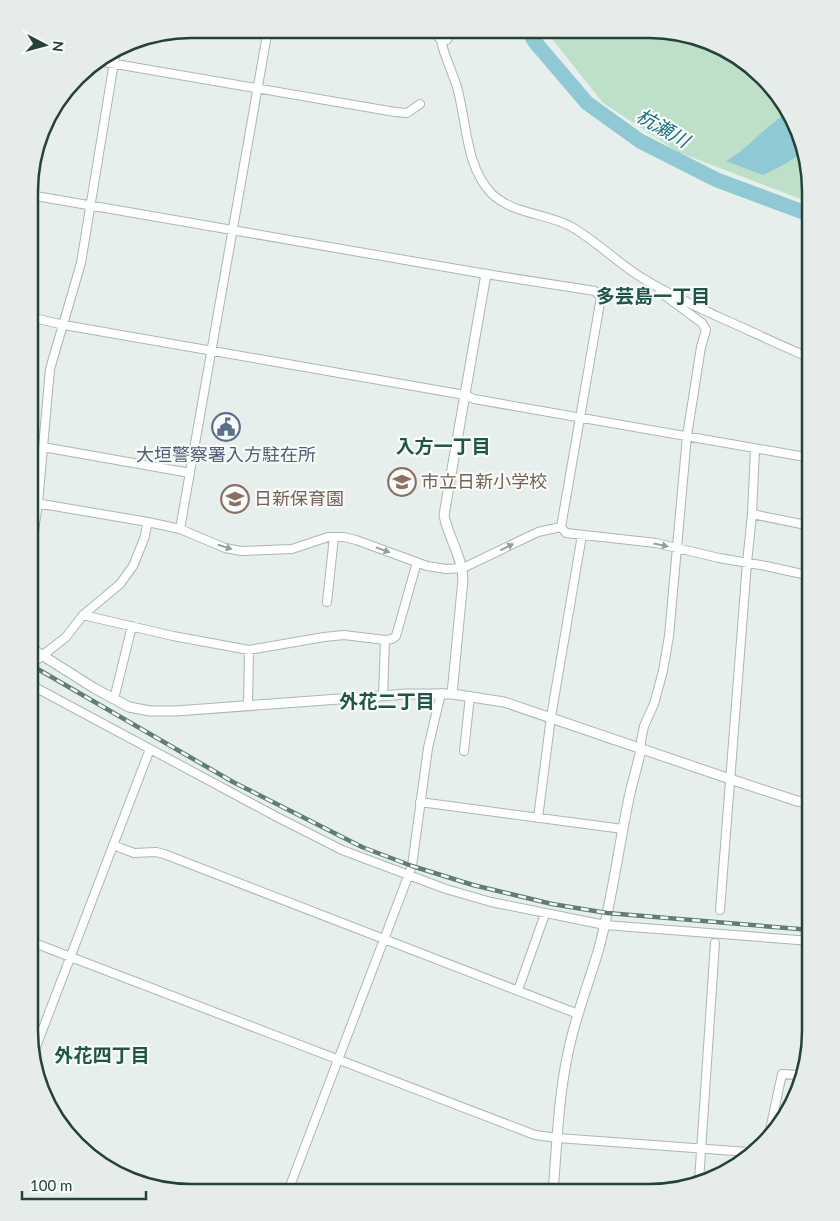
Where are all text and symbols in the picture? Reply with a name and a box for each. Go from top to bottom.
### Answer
north arrow [20,20,70,70]
text: N [49,40,67,53]
water label: 杭瀬川 [633,103,695,153]
district label: 多芸島一丁目 [596,284,710,307]
public building icon: 大垣警察署入方駐在所 [211,412,241,442]
district label: 入方一丁目 [395,434,491,457]
place label: 大垣警察署入方駐在所 [136,443,316,465]
school or university icon: 市立日新小学校 [387,467,417,497]
place label: 市立日新小学校 [421,470,547,492]
school or university icon: 日新保育園 [220,484,250,514]
place label: 日新保育園 [254,487,344,509]
one-way arrow [654,541,669,549]
one-way arrow [218,543,233,551]
one-way arrow [500,543,514,551]
one-way arrow [376,546,391,554]
district label: 外花二丁目 [339,689,435,712]
district label: 外花四丁目 [54,1043,150,1066]
scale bar [22,1168,146,1200]
text: 100 m [30,1176,72,1194]

